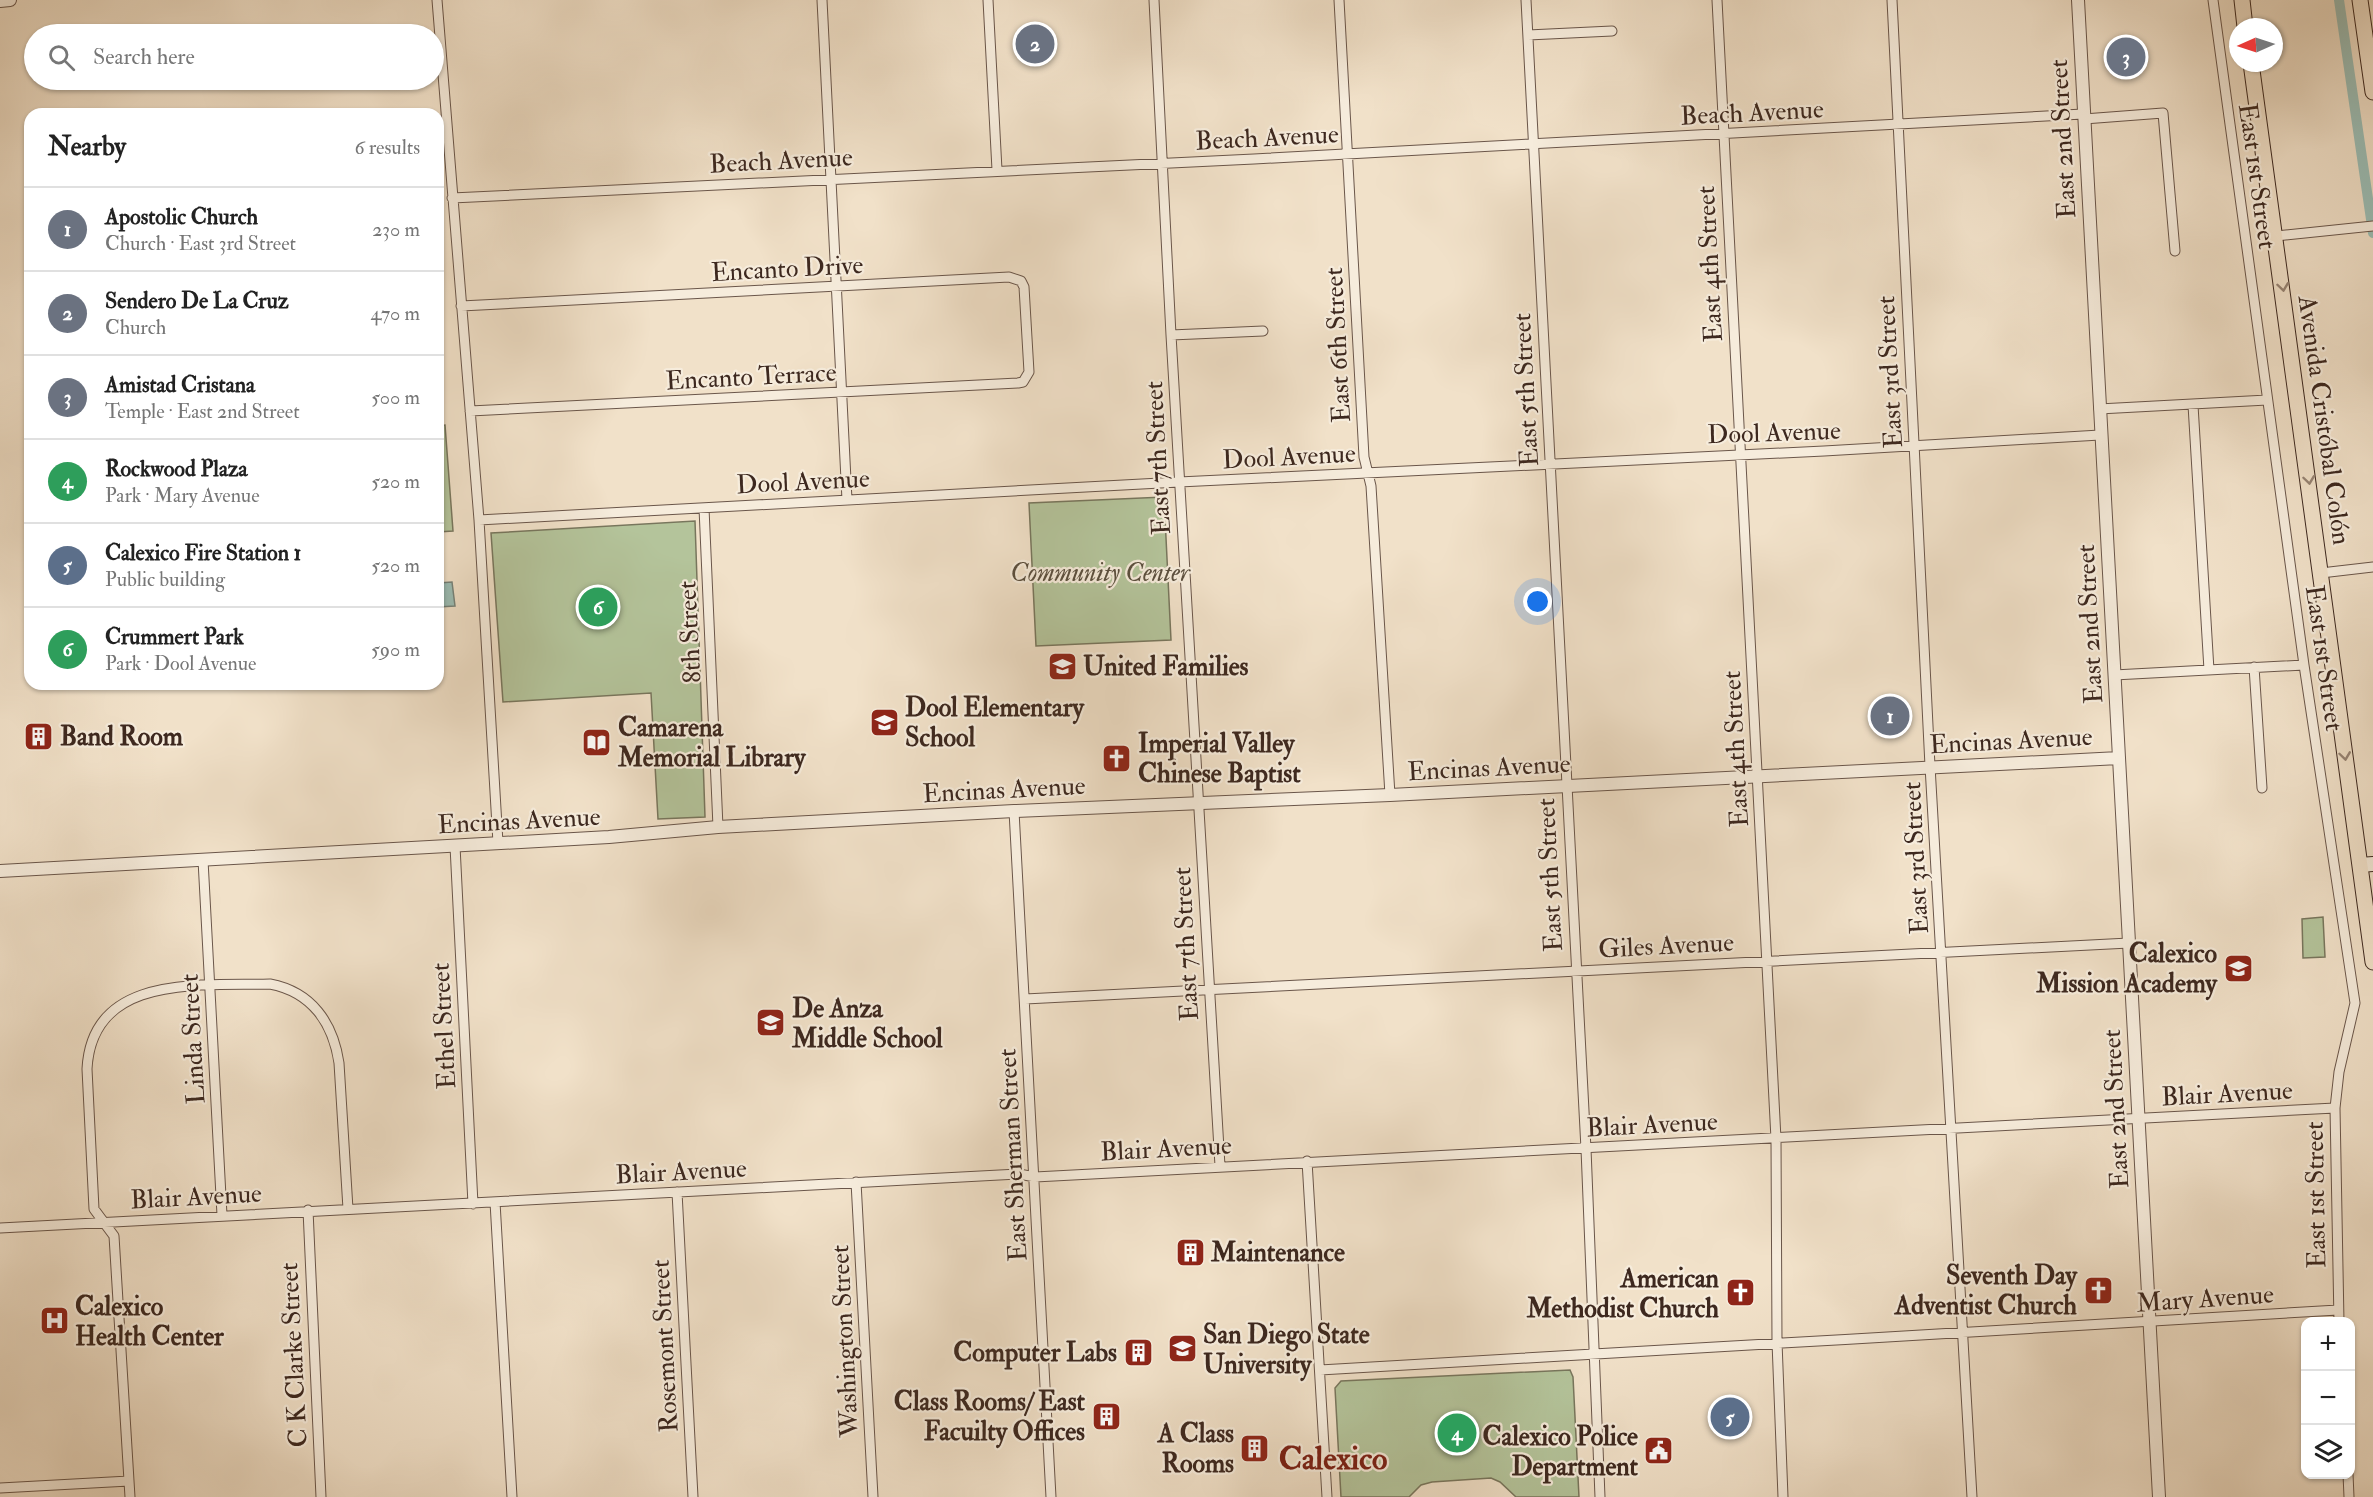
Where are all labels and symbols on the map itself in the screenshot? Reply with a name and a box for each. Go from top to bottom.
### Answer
north arrow [2229,18,2283,72]
pin: 2 [1016,22,1054,66]
pin: 3 [2106,34,2146,80]
street label: East 2nd Street [2043,58,2083,220]
street label: Beach Avenue [1680,93,1825,133]
street label: East 1st Street [2231,101,2283,251]
street label: Beach Avenue [1195,118,1340,158]
street label: Beach Avenue [709,141,854,181]
street label: East 4th Street [1690,185,1730,343]
street label: Encanto Drive [710,249,864,289]
street label: East 6th Street [1318,266,1358,423]
one-way arrow [2276,283,2288,292]
street label: Avenida Cristóbal Colón [2291,292,2357,547]
street label: East 3rd Street [1870,295,1910,449]
street label: East 5th Street [1506,312,1546,468]
street label: Encanto Terrace [665,357,837,397]
street label: East 7th Street [1138,380,1178,536]
street label: Dool Avenue [1707,415,1841,451]
street label: Dool Avenue [1222,438,1357,476]
street label: Dool Avenue [736,463,871,501]
one-way arrow [2302,476,2314,485]
street label: East 2nd Street [2070,543,2110,705]
park label: Community Center [1010,557,1191,589]
street label: 8th Street [671,580,709,684]
street label: East 1st Street [2298,583,2350,733]
pin: 6 [578,584,618,630]
your location [1523,587,1552,616]
school or university icon: United Families [1046,650,1078,682]
place label: United Families [1083,651,1249,683]
street label: East 4th Street [1716,670,1756,828]
place label: Dool Elementary School [905,692,1085,754]
pin: 1 [1870,694,1910,738]
school or university icon: Dool Elementary School [868,706,900,738]
place label: Camarena Memorial Library [617,712,807,775]
building icon: Band Room [23,720,55,752]
place label: Band Room [60,721,184,753]
street label: Encinas Avenue [1929,721,2094,761]
library icon: Camarena Memorial Library [581,726,613,758]
place label: Imperial Valley Chinese Baptist [1138,728,1301,791]
church icon: Imperial Valley Chinese Baptist [1101,742,1133,774]
street label: Encinas Avenue [1407,748,1572,788]
one-way arrow [2338,751,2350,761]
street label: Encinas Avenue [922,770,1087,810]
street label: East 3rd Street [1896,781,1936,935]
street label: East 5th Street [1530,797,1570,953]
street label: Encinas Avenue [437,801,602,841]
street label: East 7th Street [1166,866,1206,1022]
street label: Giles Avenue [1597,926,1735,966]
place label: Calexico Mission Academy [2035,938,2219,1001]
school or university icon: Calexico Mission Academy [2222,952,2254,984]
street label: Ethel Street [425,962,463,1090]
street label: Linda Street [174,973,212,1105]
place label: De Anza Middle School [791,993,943,1055]
school or university icon: De Anza Middle School [755,1007,787,1039]
street label: East 2nd Street [2096,1028,2136,1190]
street label: East Sherman Street [991,1048,1035,1262]
street label: Blair Avenue [2160,1075,2294,1113]
street label: Blair Avenue [1585,1106,1719,1144]
street label: East 1st Street [2299,1121,2333,1269]
street label: Blair Avenue [1099,1130,1233,1168]
street label: Blair Avenue [614,1153,748,1191]
street label: Blair Avenue [129,1178,263,1216]
building icon: Maintenance [1174,1236,1206,1268]
place label: Maintenance [1210,1237,1345,1269]
street label: Washington Street [824,1244,866,1439]
street label: Rosemont Street [644,1259,686,1433]
place label: Seventh Day Adventist Church [1894,1260,2079,1322]
street label: C K Clarke Street [273,1262,315,1448]
place label: American Methodist Church [1526,1263,1720,1325]
church icon: Seventh Day Adventist Church [2082,1274,2114,1306]
church icon: American Methodist Church [1724,1277,1756,1309]
street label: Mary Avenue [2135,1278,2275,1320]
place label: Calexico Health Center [75,1291,224,1353]
hospital icon: Calexico Health Center [38,1305,70,1337]
place label: San Diego State University [1203,1319,1370,1382]
school or university icon: San Diego State University [1166,1333,1198,1365]
building icon: Computer Labs [1122,1336,1154,1368]
place label: Computer Labs [953,1337,1117,1370]
place label: Class Rooms/ East Facuilty Offices [894,1386,1086,1449]
pin: 5 [1710,1394,1750,1440]
building icon: Class Rooms/ East Facuilty Offices [1090,1400,1122,1432]
pin: 4 [1438,1410,1476,1456]
place label: A Class Rooms [1157,1418,1234,1480]
place label: Calexico Police Department [1483,1421,1639,1484]
building icon: A Class Rooms [1239,1432,1271,1464]
public building icon: Calexico Police Department [1643,1435,1675,1467]
district label: Calexico [1279,1439,1387,1479]

